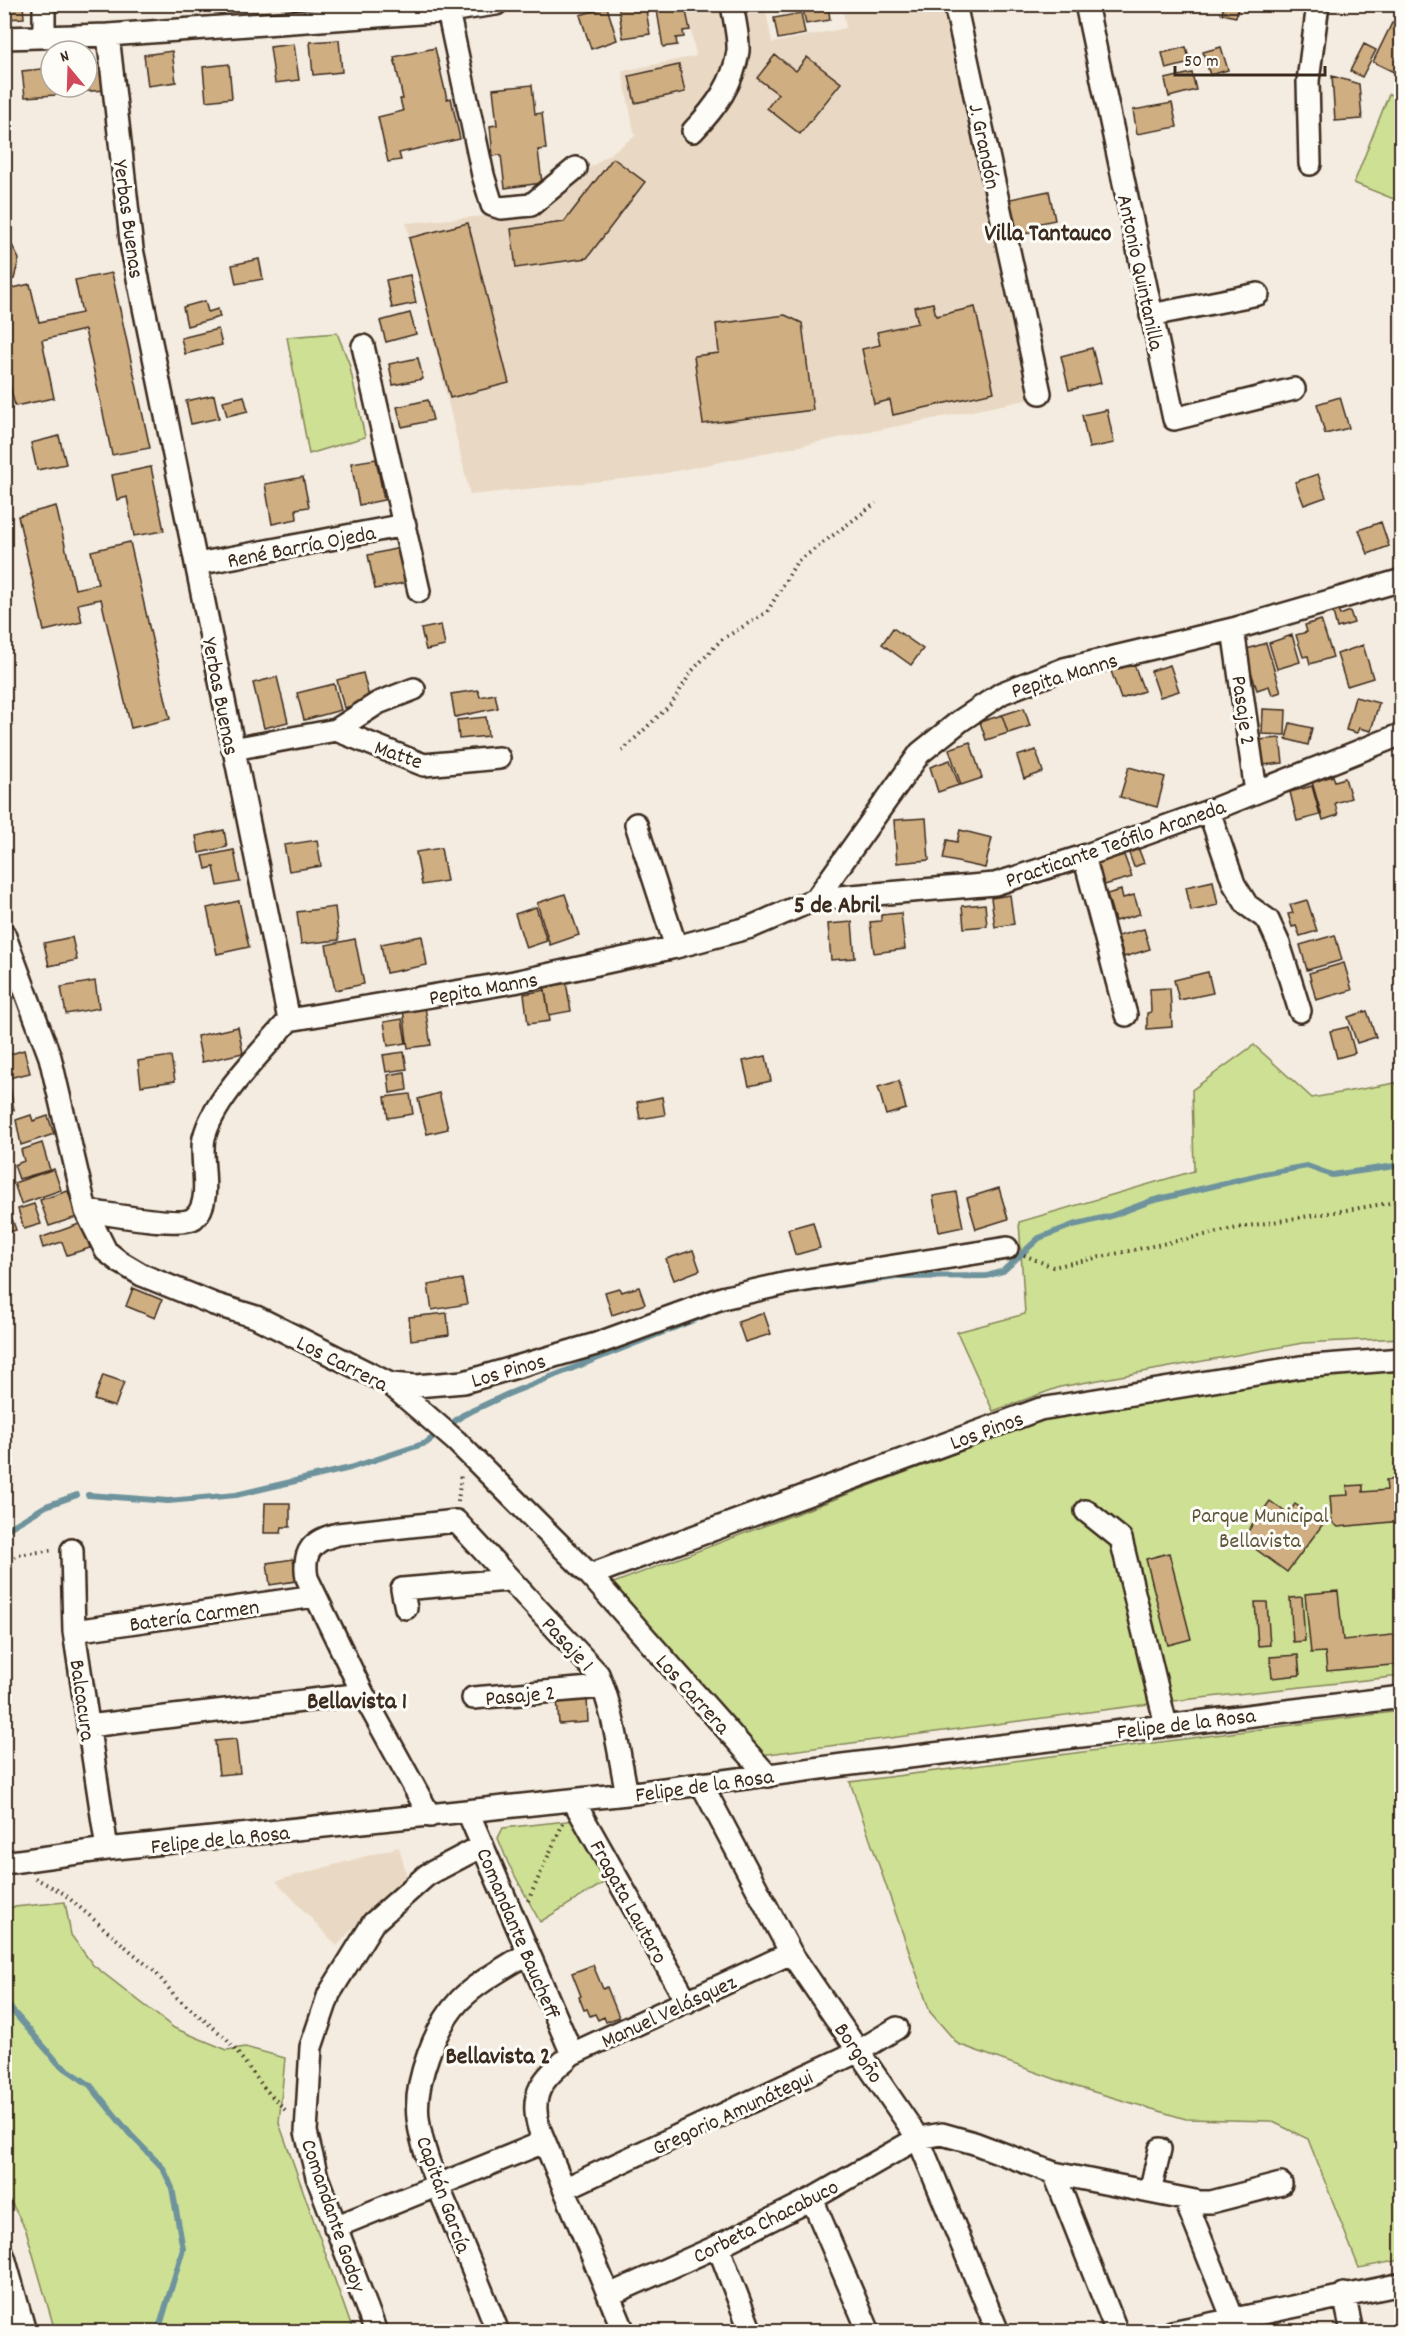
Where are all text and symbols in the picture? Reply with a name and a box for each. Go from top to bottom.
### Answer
north arrow [39,39,99,99]
scale bar [1175,39,1325,77]
text: N [57,45,73,69]
text: 50 m [1184,50,1219,75]
street label: J. Grandón [958,101,1007,192]
street label: Yerbas Buenas [103,158,150,281]
street label: Antonio Quintanilla [1107,192,1170,354]
district label: Villa Tantauco [985,218,1112,252]
street label: René Barría Ojeda [225,519,379,578]
street label: Yerbas Buenas [192,635,245,758]
street label: Pepita Manns [1008,646,1122,708]
street label: Pasaje 2 [1221,674,1262,747]
street label: Matte [370,734,426,779]
street label: Practicante Teófilo Araneda [1002,793,1231,898]
district label: 5 de Abril [794,890,880,924]
street label: Pepita Manns [427,966,541,1015]
street label: Los Carrera [290,1329,393,1402]
street label: Los Pinos [468,1347,550,1398]
street label: Los Pinos [946,1405,1028,1460]
park label: Parque Municipal Bellavista [1191,1502,1329,1558]
street label: Batería Carmen [128,1593,261,1642]
street label: Pasaje 1 [533,1611,600,1680]
street label: Los Carrera [647,1648,736,1743]
street label: Balcacura [59,1658,102,1744]
street label: Pasaje 2 [484,1679,557,1716]
district label: Bellavista 1 [307,1686,407,1720]
street label: Felipe de la Rosa [1115,1702,1258,1749]
street label: Felipe de la Rosa [633,1762,776,1813]
street label: Felipe de la Rosa [149,1819,292,1864]
street label: Fragata Lautaro [580,1835,674,1970]
street label: Comandante Baucheff [467,1844,567,2025]
street label: Manuel Velásquez [597,1968,743,2058]
street label: Borgoño [825,2017,889,2091]
district label: Bellavista 2 [445,2041,551,2075]
street label: Gregorio Amunátegui [648,2063,819,2165]
street label: Capitán García [406,2132,477,2259]
street label: Comandante Godoy [291,2136,373,2298]
street label: Corbeta Chacabuco [688,2173,845,2273]

